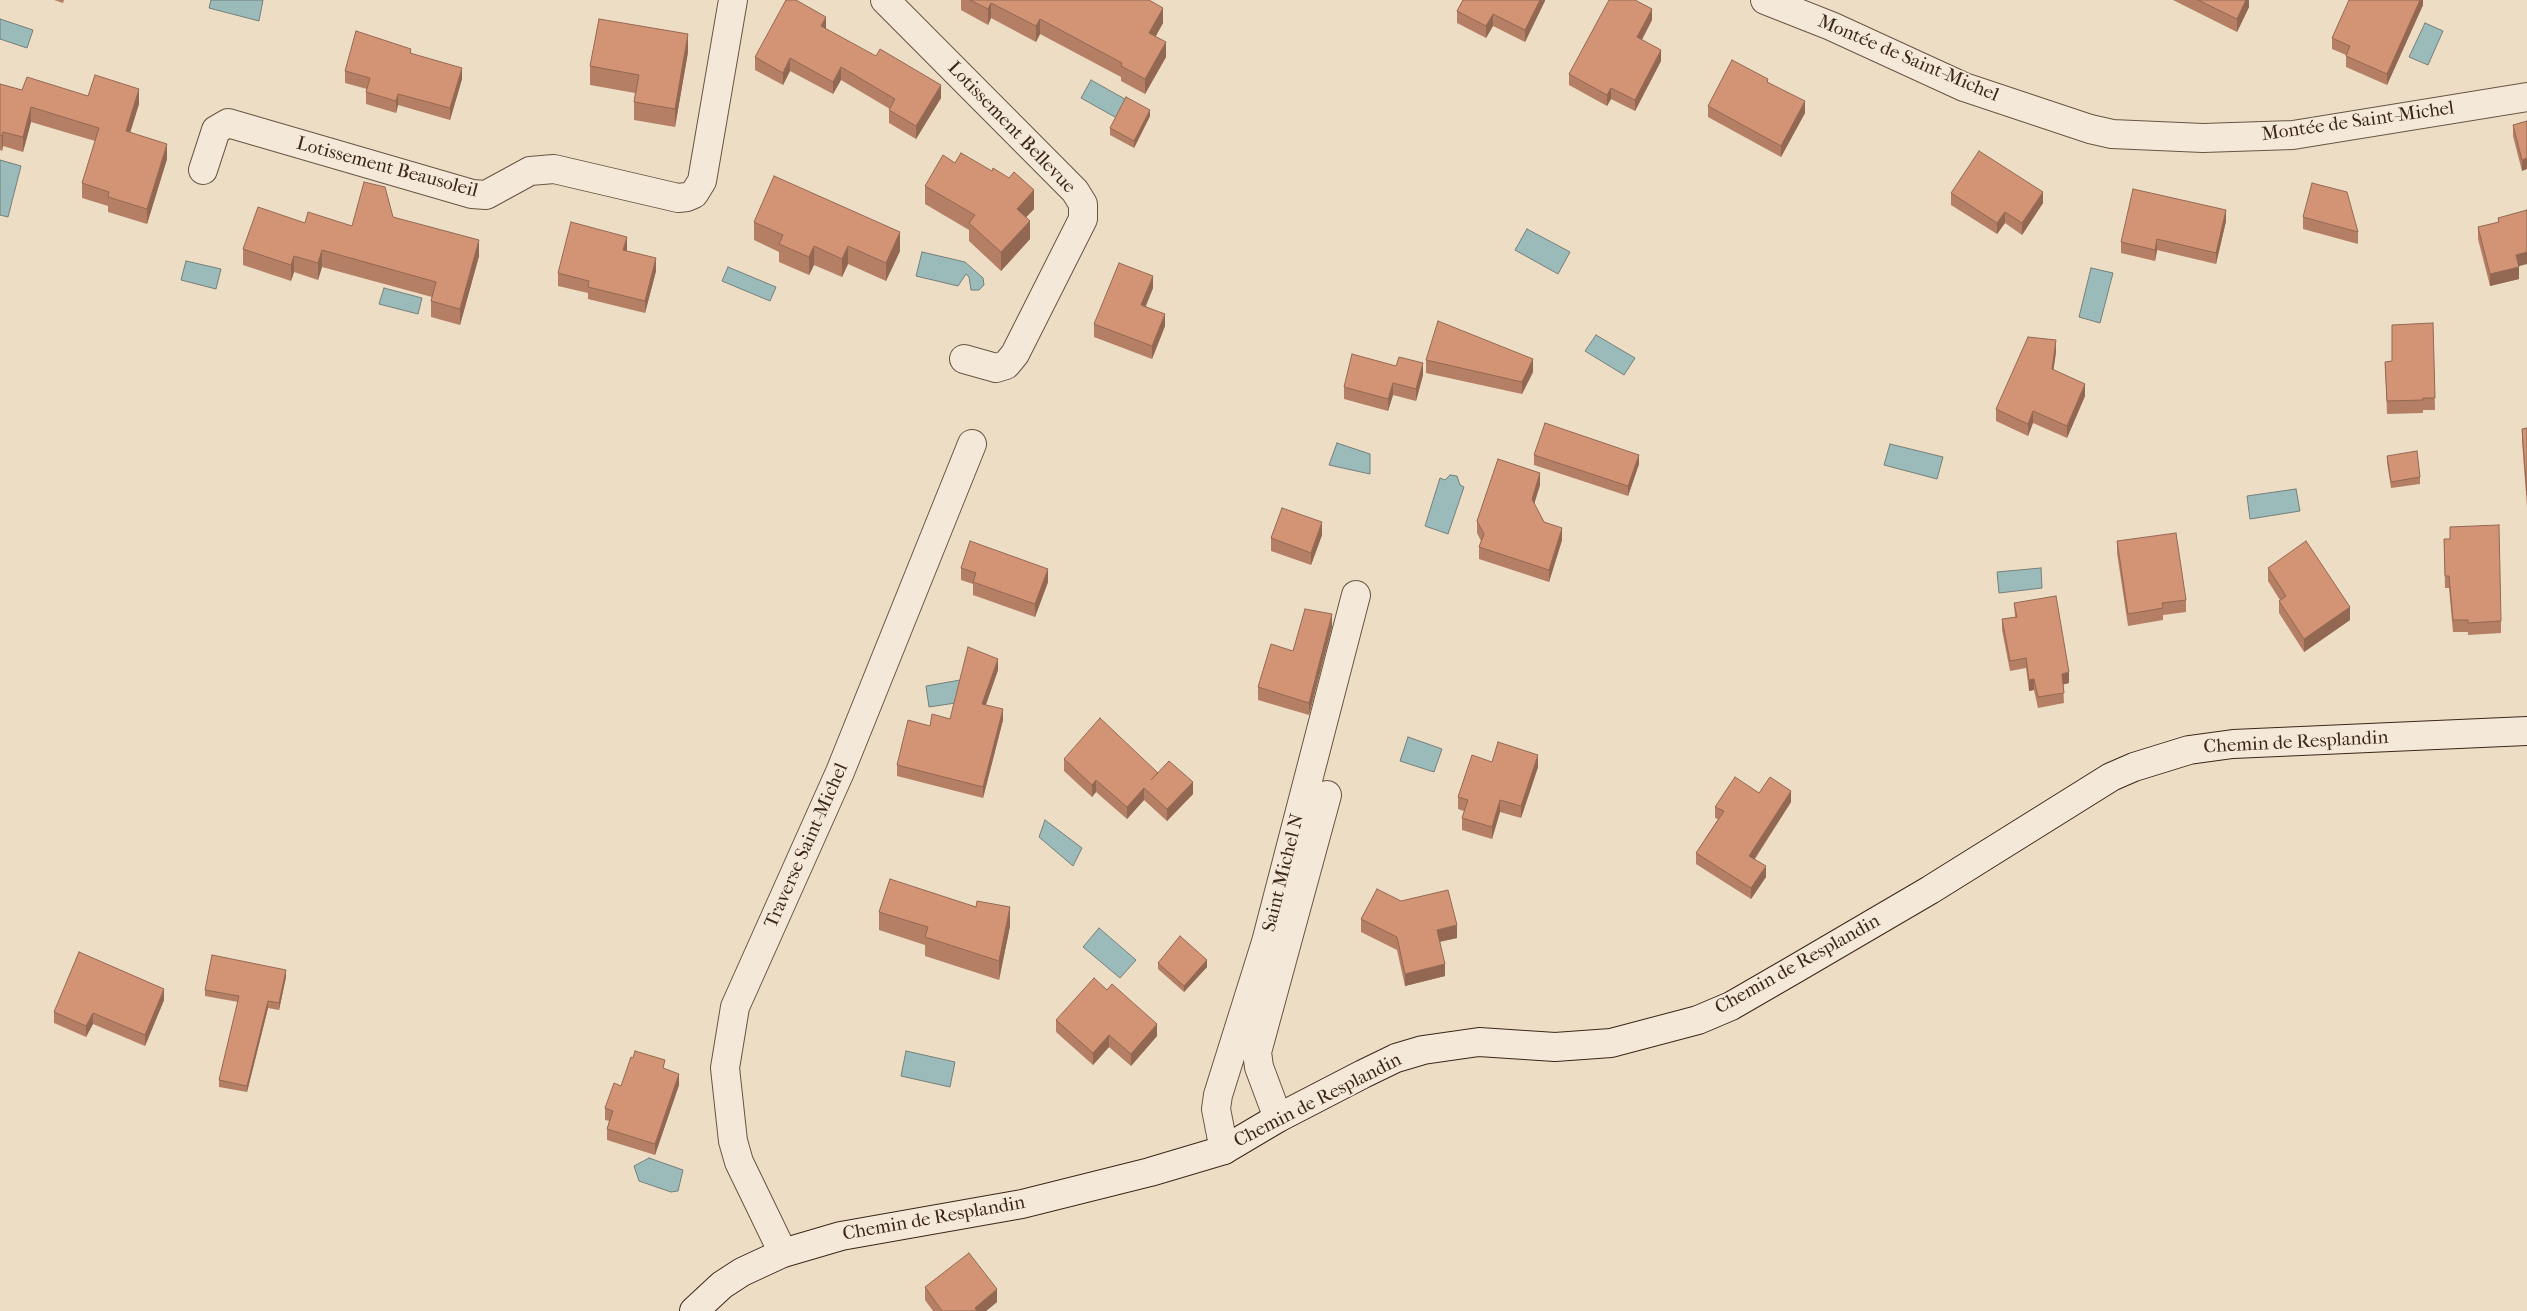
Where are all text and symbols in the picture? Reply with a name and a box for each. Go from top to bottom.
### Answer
street label: Montée de Saint-Michel [1814,11,2002,107]
street label: Lotissement Bellevue [942,57,1080,199]
street label: Montée de Saint-Michel [2260,97,2456,147]
street label: Lotissement Beausoleil [294,133,480,203]
street label: Chemin de Resplandin [2203,727,2389,759]
street label: Traverse Saint-Michel [760,760,854,932]
street label: Saint Michel N [1258,812,1310,934]
street label: Chemin de Resplandin [1712,910,1884,1020]
street label: Chemin de Resplandin [1230,1049,1406,1153]
street label: Chemin de Resplandin [841,1192,1027,1246]

